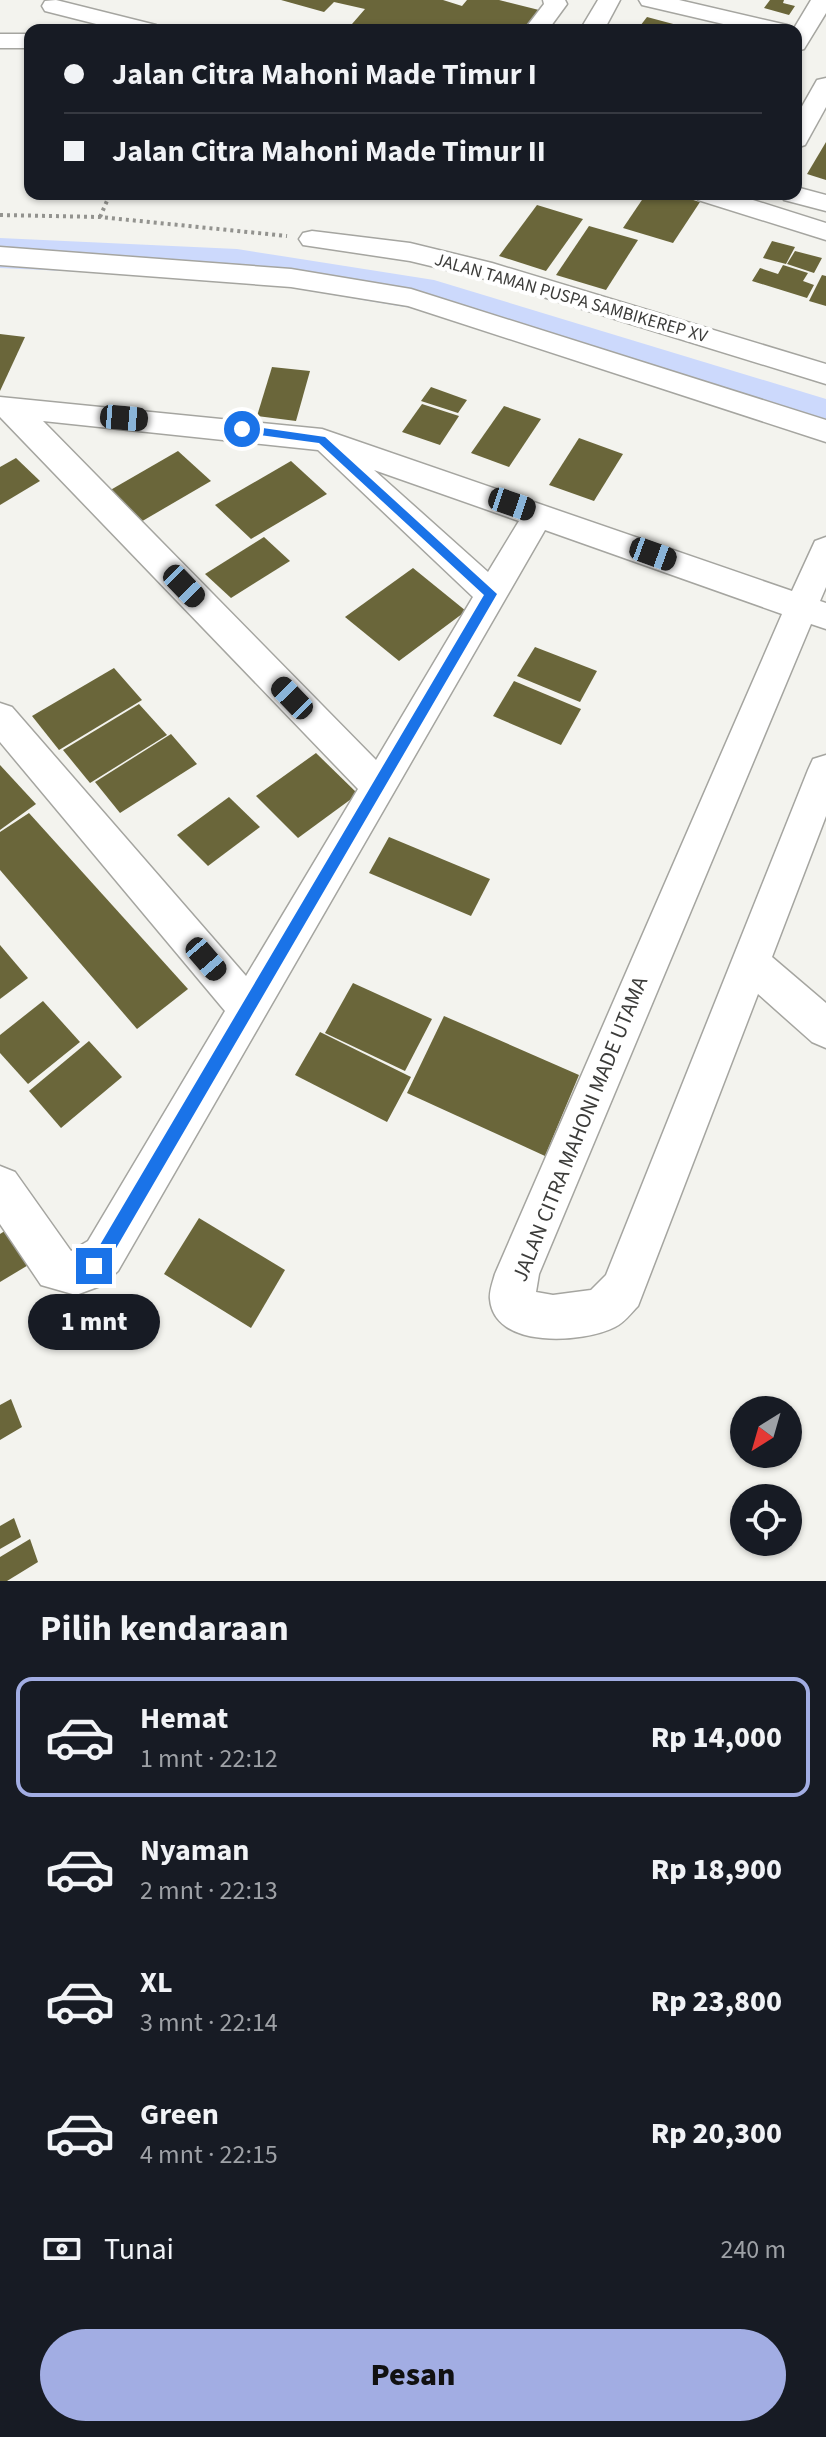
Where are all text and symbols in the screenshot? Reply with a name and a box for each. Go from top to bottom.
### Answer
text: Jalan Citra Mahoni Made Timur I [112,53,537,96]
text: Jalan Citra Mahoni Made Timur II [112,130,546,173]
street label: JALAN TAMAN PUSPA SAMBIKEREP XV [432,247,711,349]
car [99,404,149,432]
route start [224,411,260,447]
car [485,485,539,523]
car [626,535,680,573]
car [159,560,209,612]
car [267,672,317,724]
car [181,933,231,985]
street label: JALAN CITRA MAHONI MADE UTAMA [504,972,656,1286]
route end [76,1248,112,1284]
callout: 1 mnt [28,1294,160,1350]
text: 1 mnt [61,1303,127,1340]
north arrow [730,1396,802,1468]
map controls [730,1396,802,1556]
button: locate [730,1484,802,1556]
text: Pilih kendaraan [40,1603,289,1654]
text: Hemat [140,1697,228,1740]
icon: car [44,1701,116,1773]
text: Rp 14,000 [651,1716,782,1759]
text: 1 mnt · 22:12 [140,1740,278,1777]
text: Nyaman [140,1829,249,1872]
icon: car [44,1833,116,1905]
text: Rp 18,900 [651,1848,782,1891]
text: 2 mnt · 22:13 [140,1872,278,1909]
text: XL [140,1961,173,2004]
icon: car [44,1965,116,2037]
text: Rp 23,800 [651,1980,782,2023]
text: 3 mnt · 22:14 [140,2004,278,2041]
text: Green [140,2093,219,2136]
icon: car [44,2097,116,2169]
text: Rp 20,300 [651,2112,782,2155]
text: 4 mnt · 22:15 [140,2136,278,2173]
icon: cash [40,2227,84,2271]
text: Tunai [104,2228,174,2271]
text: 240 m [720,2231,786,2268]
button: Pesan [40,2329,786,2421]

